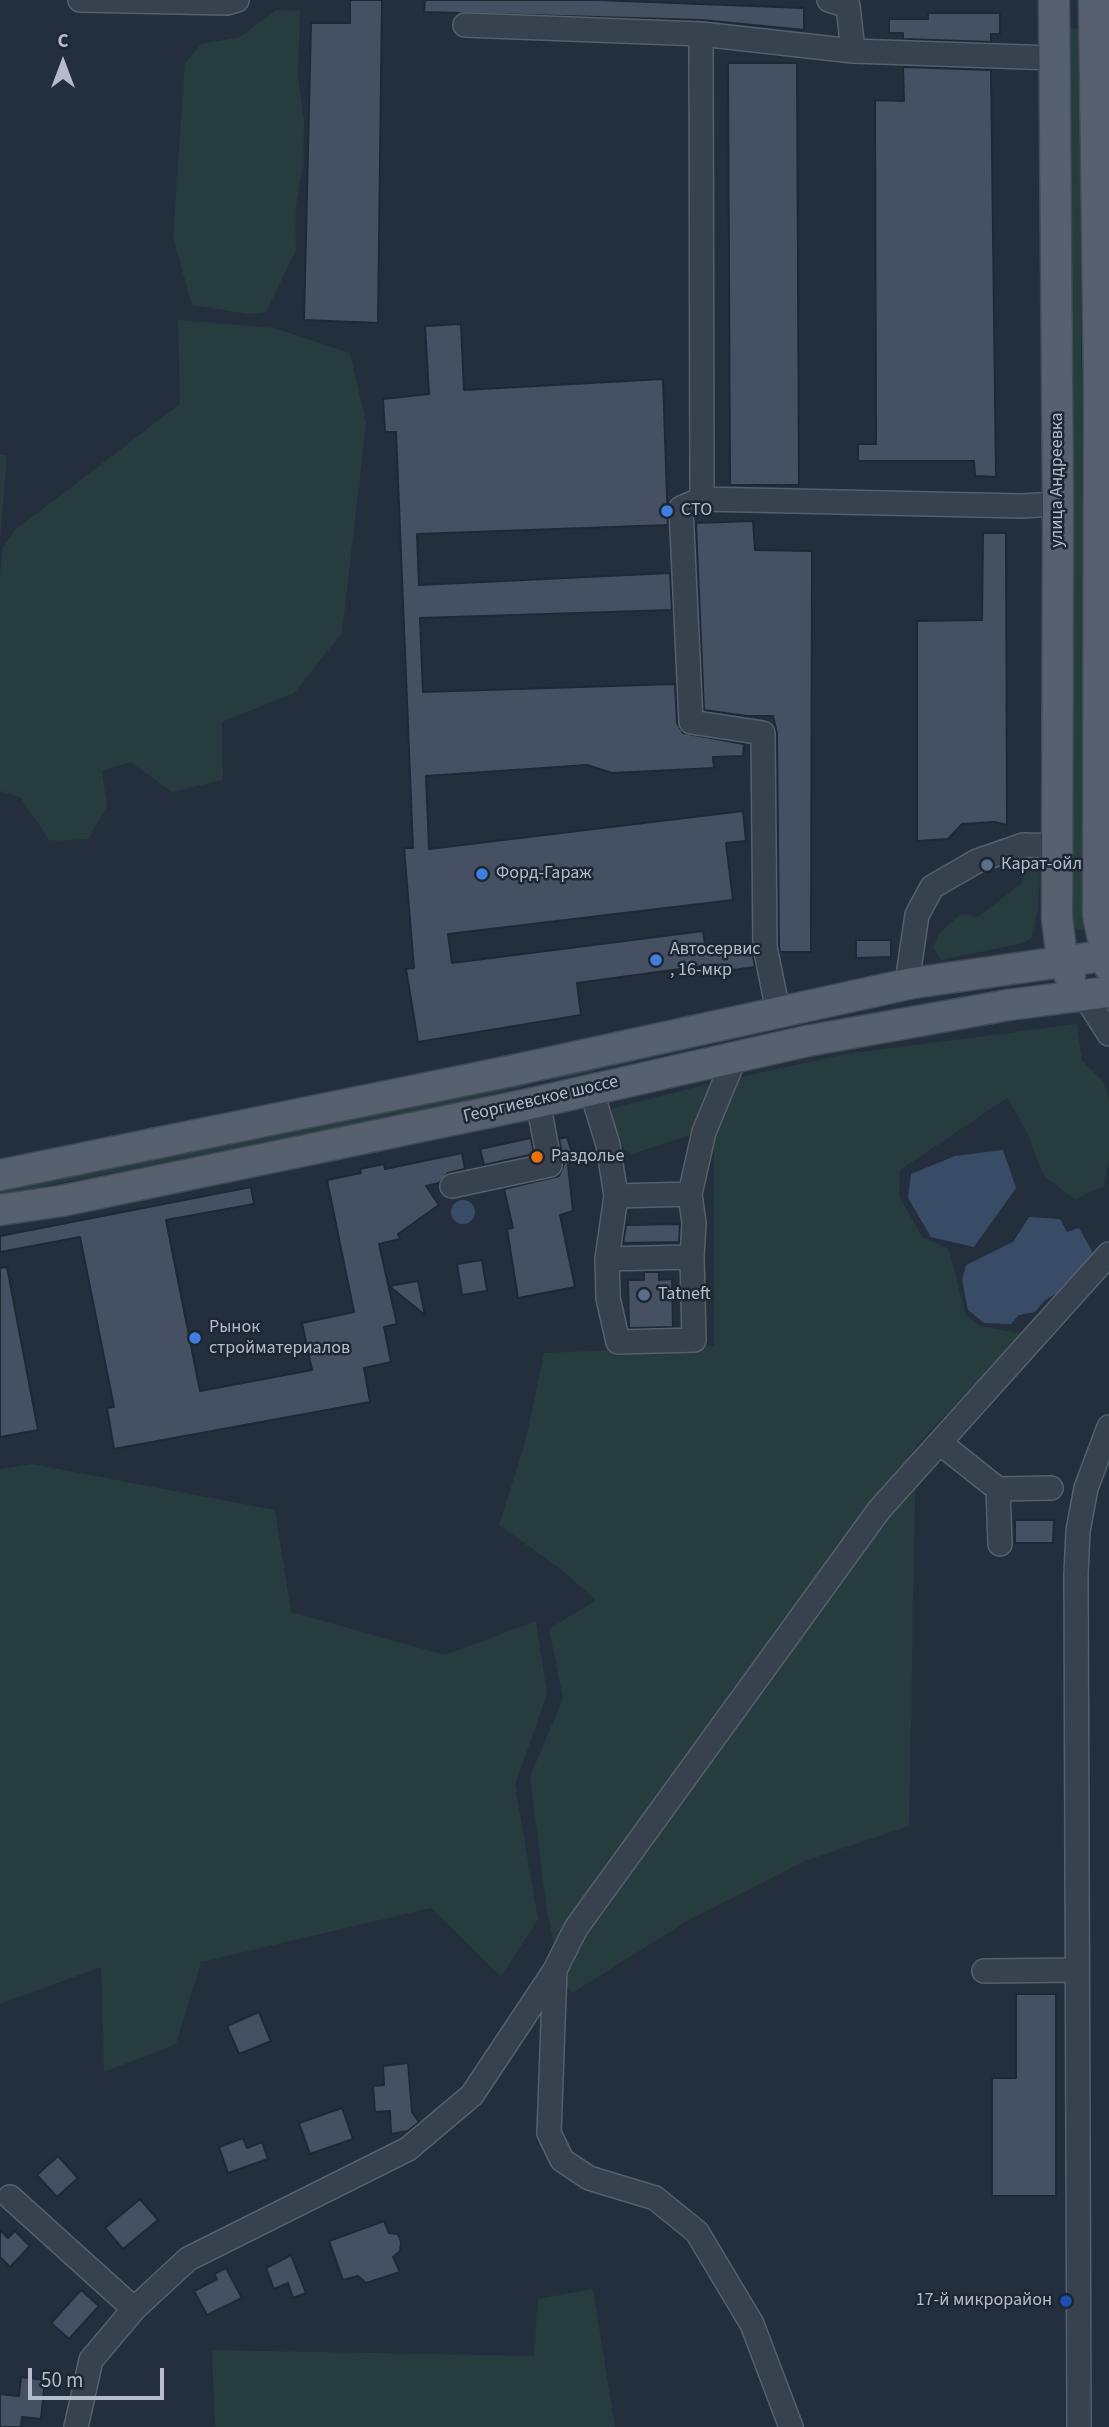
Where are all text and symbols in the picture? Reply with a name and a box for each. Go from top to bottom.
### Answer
north arrow [28,28,98,98]
text: С [57,28,69,55]
street label: улица Андреевка [1047,412,1069,548]
place label: СТО [681,500,712,522]
marker: СТО [659,503,675,519]
place label: Карат-ойл [1001,854,1082,876]
marker: Карат-ойл [979,857,995,873]
place label: Форд-Гараж [496,863,592,885]
marker: Форд-Гараж [474,866,490,882]
place label: Автосервис , 16-мкр [670,939,761,982]
marker: Автосервис , 16-мкр [648,952,664,968]
street label: Георгиевское шоссе [461,1072,621,1128]
place label: Раздолье [551,1146,624,1168]
marker: Раздолье [529,1149,545,1165]
place label: Tatneft [658,1284,711,1306]
marker: Tatneft [636,1287,652,1303]
place label: Рынок стройматериалов [209,1317,350,1360]
marker: Рынок стройматериалов [187,1330,203,1346]
place label: 17-й микрорайон [916,2290,1052,2312]
marker: 17-й микрорайон [1058,2293,1074,2309]
scale bar [32,2354,168,2398]
text: 50 m [41,2365,83,2395]

